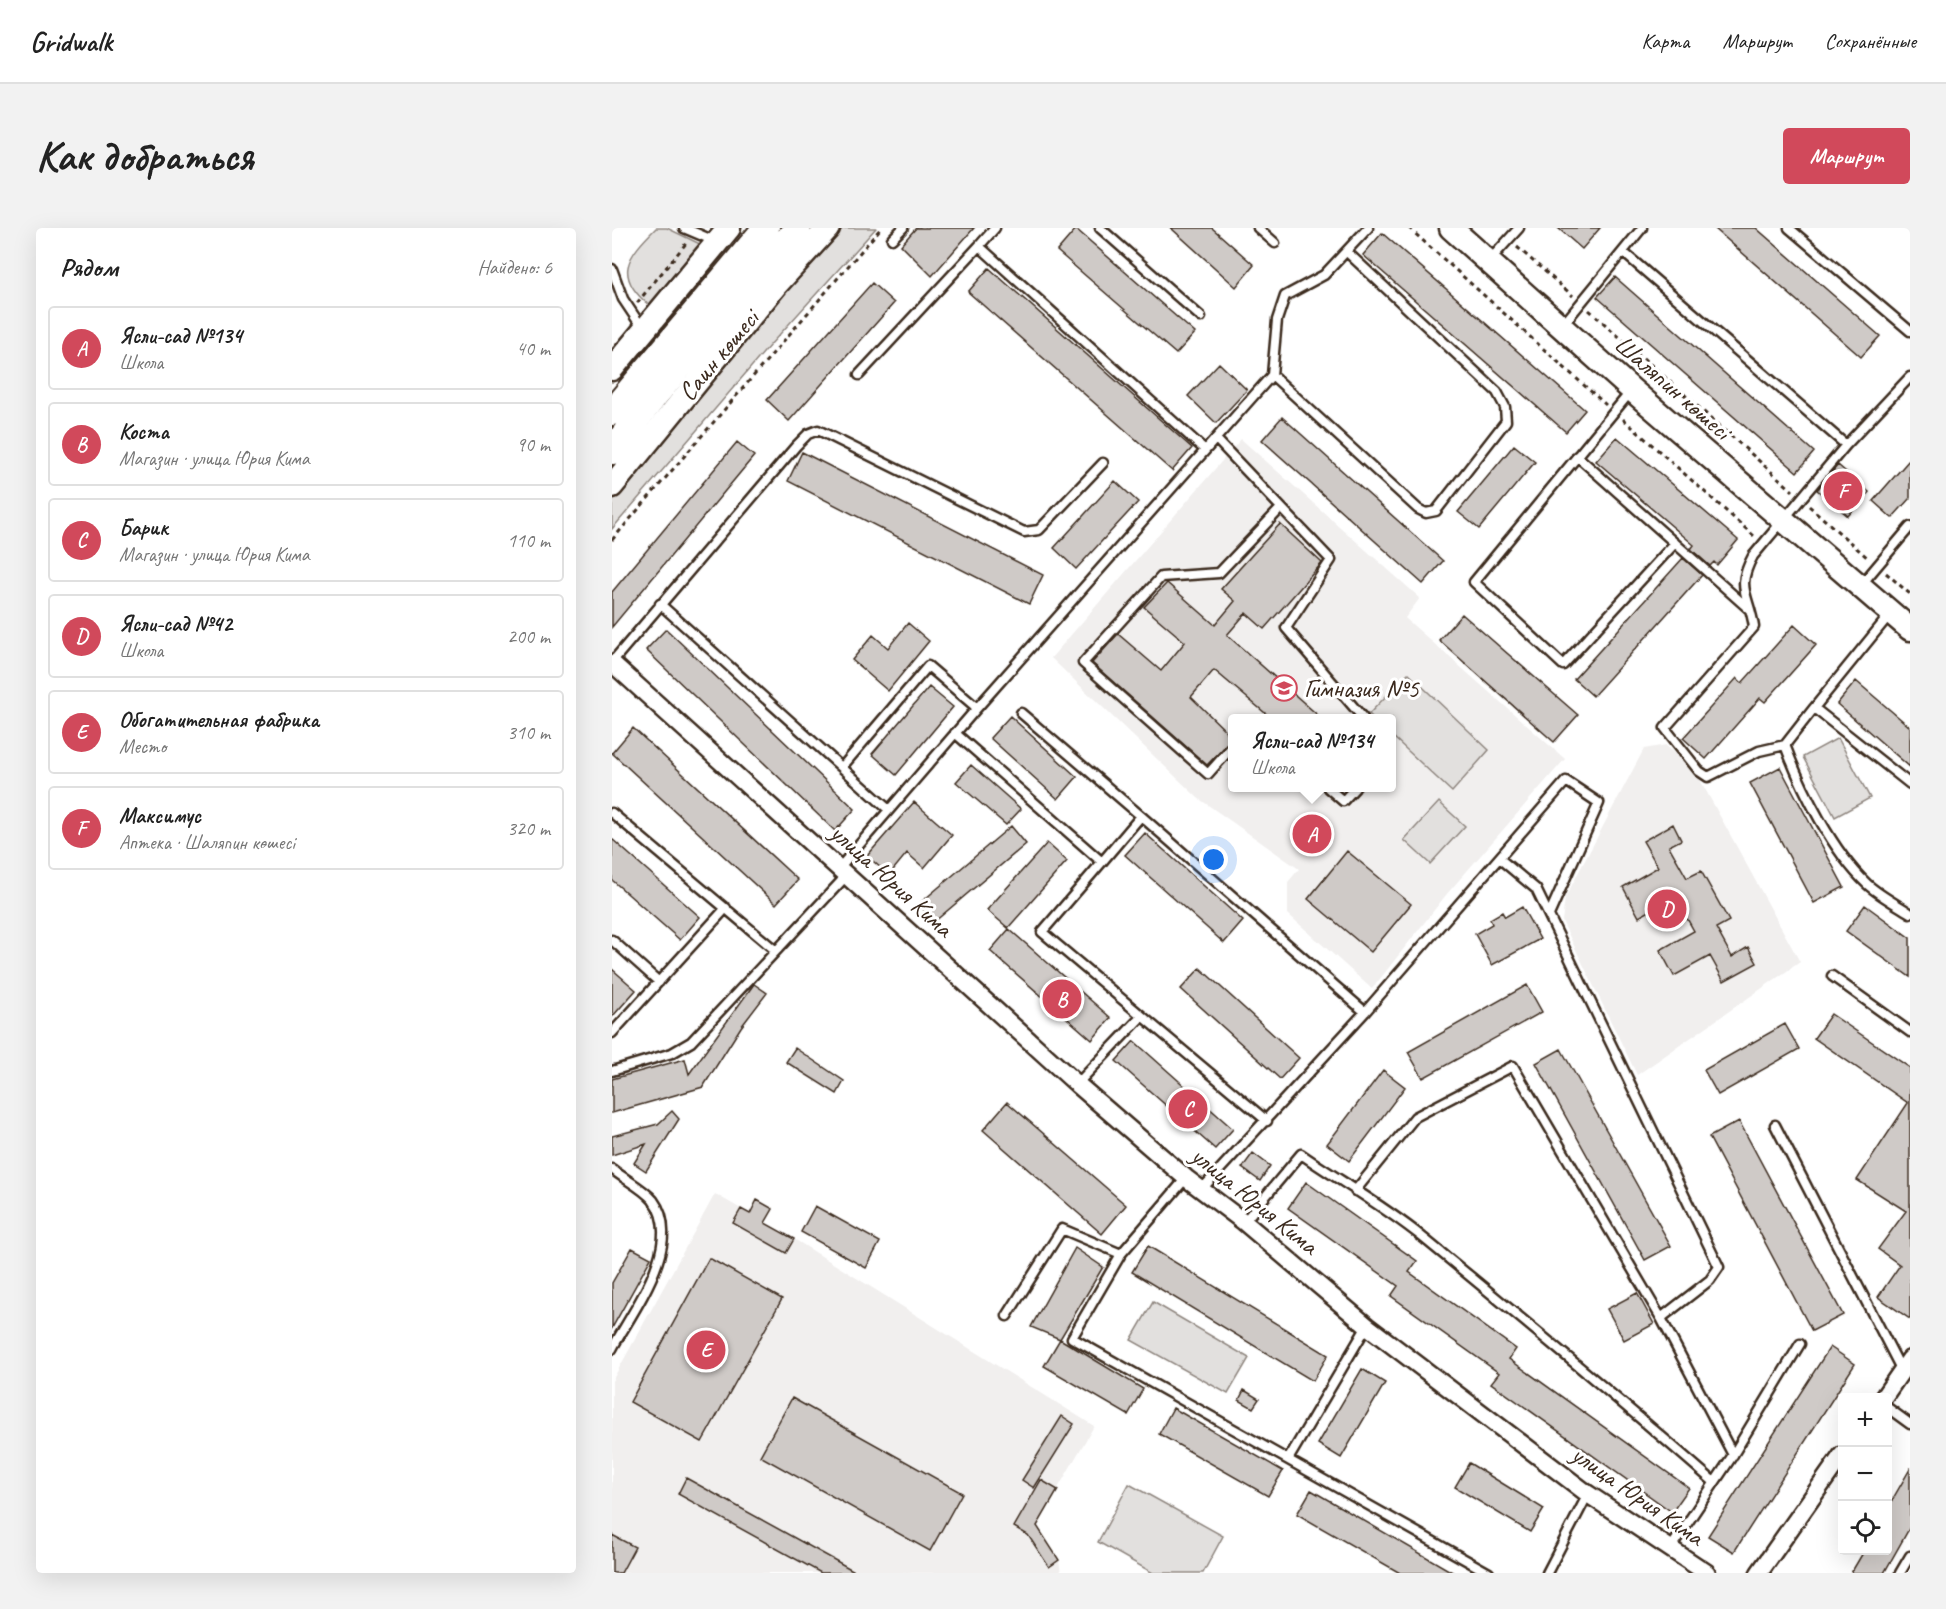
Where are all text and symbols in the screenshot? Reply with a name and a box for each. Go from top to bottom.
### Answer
text: Gridwalk [30,24,112,59]
text: Карта [1641,28,1690,54]
text: Маршрут [1723,28,1792,54]
text: Сохранённые [1825,28,1916,54]
button: Маршрут [1783,128,1910,184]
text: Как добраться [36,130,253,183]
text: Рядом [60,251,118,284]
text: Найдено: 6 [477,255,552,280]
street label: Саин көшесі [671,301,768,408]
text: Ясли-сад №134 [119,322,242,350]
street label: Шаляпин көшесі [1607,328,1740,449]
text: A [76,336,87,361]
text: 40 m [516,336,550,361]
text: Школа [119,350,163,375]
text: Коста [119,418,169,446]
text: B [76,432,87,457]
text: 90 m [516,432,550,457]
text: Магазин · улица Юрия Кима [119,446,309,471]
pin: F [1824,468,1862,514]
text: Барик [119,514,168,542]
text: C [77,528,86,553]
text: 110 m [507,528,550,553]
text: Магазин · улица Юрия Кима [119,542,309,567]
text: Ясли-сад №42 [119,610,232,638]
text: D [76,624,87,649]
text: 200 m [507,624,550,649]
text: Школа [119,638,163,663]
place label: Гимназия №5 [1304,672,1420,705]
school or university icon: Гимназия №5 [1269,673,1299,703]
text: Обогатительная фабрика [119,706,319,734]
popup [1228,714,1396,792]
text: E [76,720,87,745]
text: 310 m [507,720,550,745]
text: Ясли-сад №134 [1250,727,1374,755]
text: Место [119,734,166,759]
text: Школа [1250,755,1295,780]
text: Максимус [119,802,201,830]
pin: A [1292,812,1332,856]
street label: улица Юрия Кима [822,815,961,945]
text: F [77,816,86,841]
text: 320 m [507,816,550,841]
text: Аптека · Шаляпин көшесі [119,830,295,855]
your location [1199,845,1228,874]
pin: D [1648,886,1686,932]
pin: B [1042,976,1082,1022]
pin: C [1168,1086,1208,1132]
street label: улица Юрия Кима [1183,1138,1326,1263]
pin: E [686,1328,725,1372]
map controls [1838,1393,1892,1555]
button: + [1838,1393,1892,1447]
street label: улица Юрия Кима [1563,1436,1712,1554]
button: − [1838,1447,1892,1501]
button: locate [1838,1501,1892,1555]

